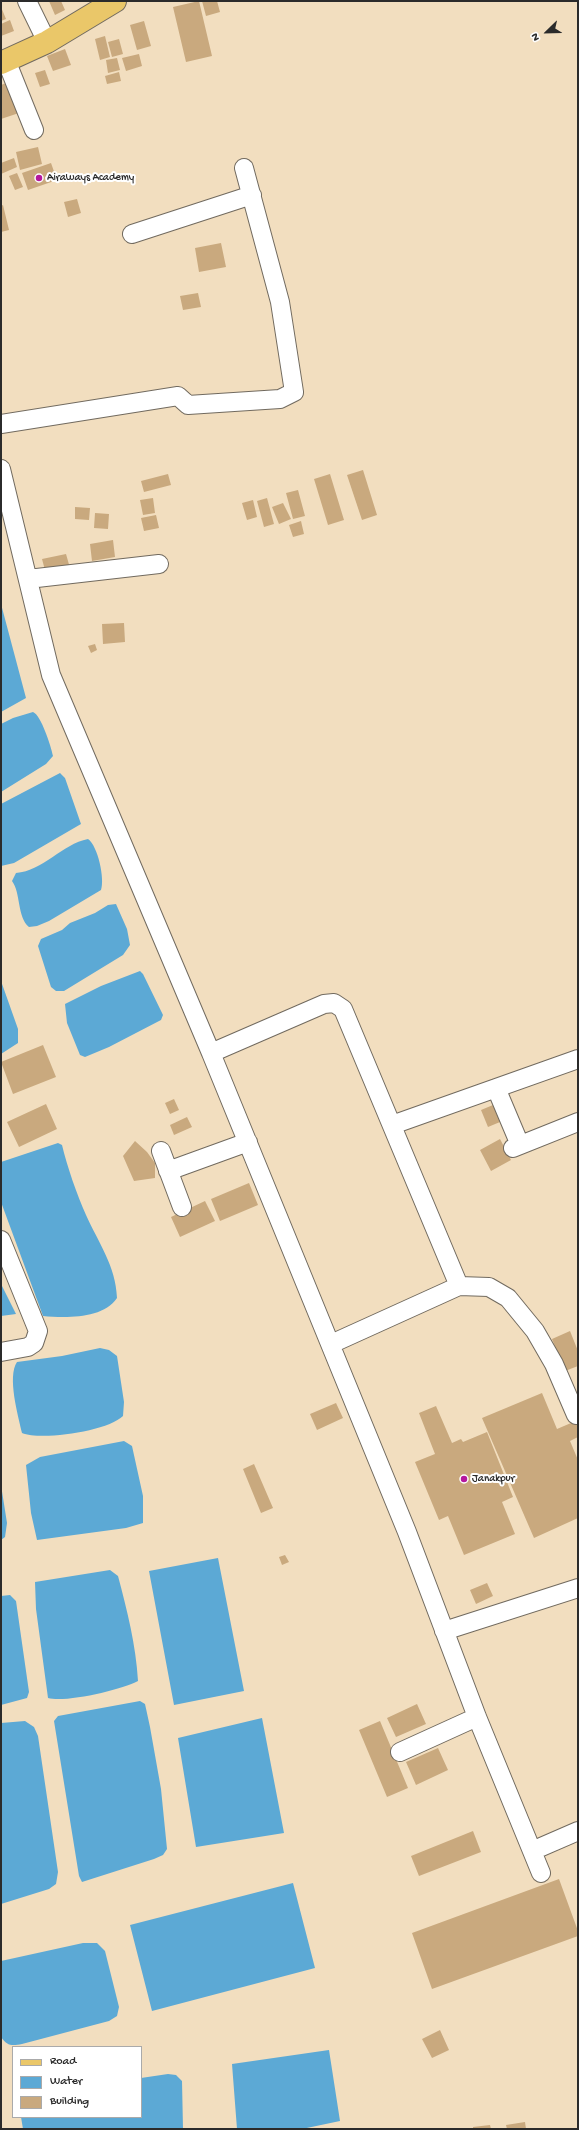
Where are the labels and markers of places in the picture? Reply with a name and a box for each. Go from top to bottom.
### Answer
place label: Airaways Academy [47,171,134,185]
marker: Airaways Academy [34,173,44,183]
place label: Janakpur [472,1472,515,1486]
marker: Janakpur [459,1474,469,1484]

